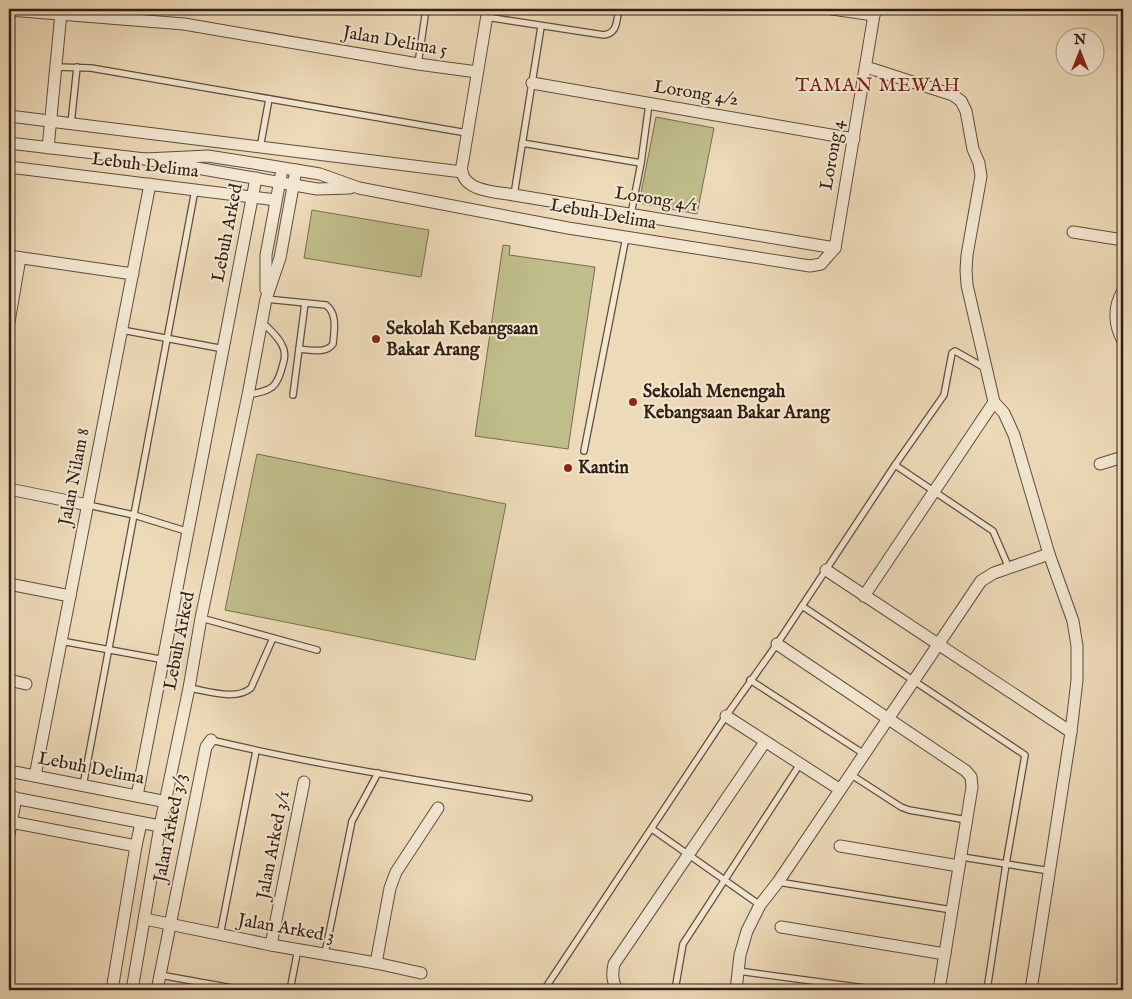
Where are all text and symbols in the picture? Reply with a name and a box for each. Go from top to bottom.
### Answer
street label: Jalan Delima 5 [339,21,449,63]
north arrow [1054,28,1104,78]
text: N [1073,31,1086,49]
district label: TAMAN MEWAH [795,74,961,98]
street label: Lorong 4/2 [652,76,740,112]
street label: Lorong 4 [816,118,851,192]
street label: Lebuh Delima [90,148,200,184]
street label: Lebuh Arked [207,182,249,284]
street label: Lorong 4/1 [613,182,699,218]
street label: Lebuh Delima [548,194,658,236]
place label: Sekolah Kebangsaan Bakar Arang [386,318,539,362]
marker: Sekolah Kebangsaan Bakar Arang [370,333,382,345]
place label: Sekolah Menengah Kebangsaan Bakar Arang [643,381,831,425]
marker: Sekolah Menengah Kebangsaan Bakar Arang [627,396,639,408]
street label: Jalan Nilam 8 [54,426,96,530]
place label: Kantin [578,457,629,480]
marker: Kantin [562,462,574,474]
street label: Lebuh Arked [159,590,201,692]
street label: Lebuh Delima [36,747,146,791]
street label: Jalan Arked 3/3 [149,772,193,886]
street label: Jalan Arked 3/1 [252,789,296,903]
street label: Jalan Arked 3 [234,909,336,949]

